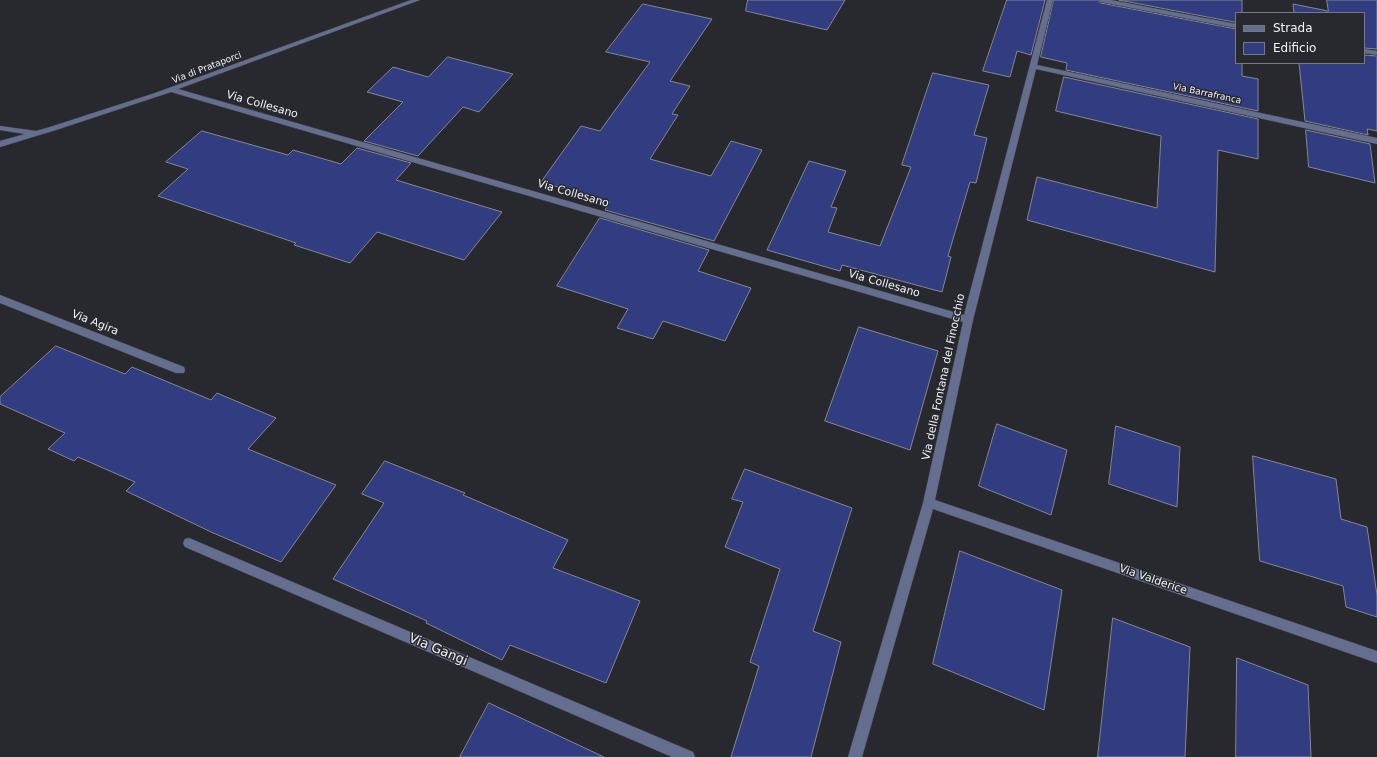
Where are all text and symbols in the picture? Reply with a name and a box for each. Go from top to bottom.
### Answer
legend [1235,12,1365,64]
text: Strada [1273,21,1313,35]
text: Edificio [1273,41,1316,55]
street label: Via di Prataporci [171,50,243,86]
street label: Via Barrafranca [1172,81,1242,107]
street label: Via Collesano [225,88,299,122]
street label: Via Collesano [536,177,610,211]
street label: Via Collesano [847,267,921,301]
street label: Via della Fontana del Finocchio [920,292,968,462]
street label: Via Agira [70,308,120,338]
street label: Via Valderice [1117,562,1189,598]
street label: Via Gangi [406,631,470,669]

